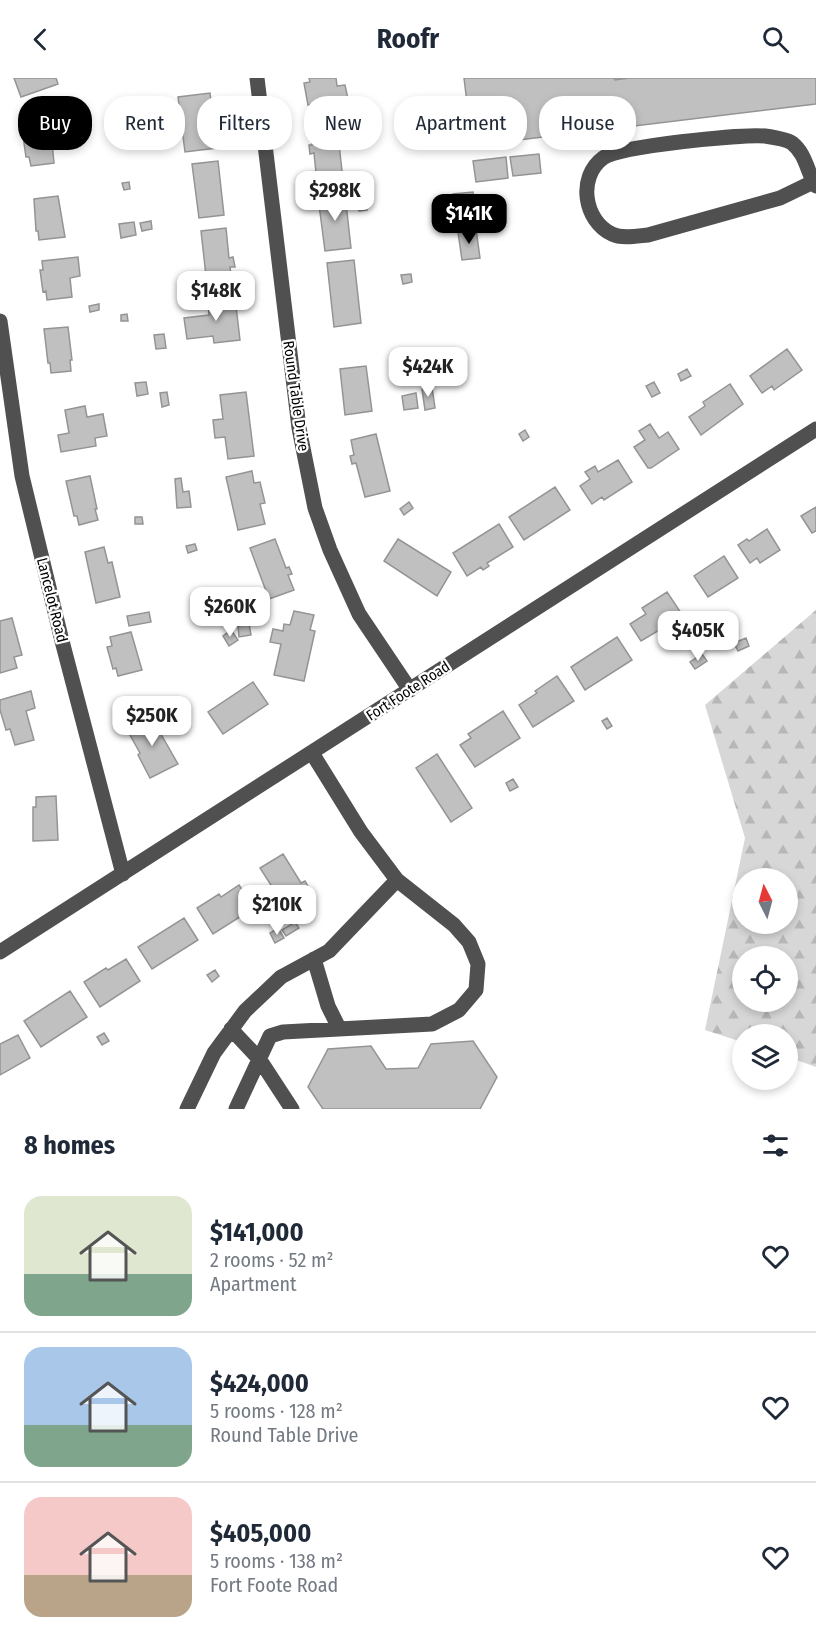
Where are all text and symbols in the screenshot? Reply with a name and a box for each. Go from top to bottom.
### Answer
icon: back [24,23,57,56]
text: Roofr [377,23,439,55]
icon: search [759,23,792,56]
chip: Buy [18,96,92,150]
chip: Rent [104,96,185,150]
chip: Filters [197,96,292,150]
chip: New [304,96,382,150]
chip: Apartment [394,96,527,150]
chip: House [539,96,636,150]
pin: $298K [293,171,377,222]
text: $298K [309,178,361,202]
pin: $141K [427,194,511,245]
text: $141K [446,201,492,225]
pin: $148K [174,271,258,322]
text: $148K [191,278,241,302]
street label: Round Table Drive [279,340,313,452]
pin: $424K [386,347,470,398]
text: $424K [403,354,453,378]
street label: Lancelot Road [33,556,71,644]
pin: $260K [188,587,272,638]
text: $260K [204,594,256,618]
pin: $405K [656,611,740,662]
text: $405K [672,618,724,642]
street label: Fort Foote Road [363,657,453,725]
pin: $250K [110,696,194,747]
text: $250K [126,703,178,727]
north arrow [732,868,798,934]
map controls [732,868,798,1090]
pin: $210K [235,885,319,936]
text: $210K [252,892,302,916]
button: locate [732,946,798,1012]
button: layers [732,1024,798,1090]
icon: filters [759,1129,792,1162]
text: 8 homes [24,1130,115,1161]
text: $141,000 [210,1217,304,1248]
icon: home [72,1220,144,1292]
icon: heart [759,1240,792,1273]
text: 2 rooms · 52 m² [210,1248,334,1272]
text: Apartment [210,1272,297,1296]
text: $424,000 [210,1368,309,1399]
icon: home [72,1371,144,1443]
icon: heart [759,1391,792,1424]
text: 5 rooms · 128 m² [210,1399,343,1423]
text: Round Table Drive [210,1423,358,1447]
text: $405,000 [210,1518,311,1549]
icon: home [72,1521,144,1593]
icon: heart [759,1541,792,1574]
text: 5 rooms · 138 m² [210,1549,343,1573]
text: Fort Foote Road [210,1573,338,1597]

